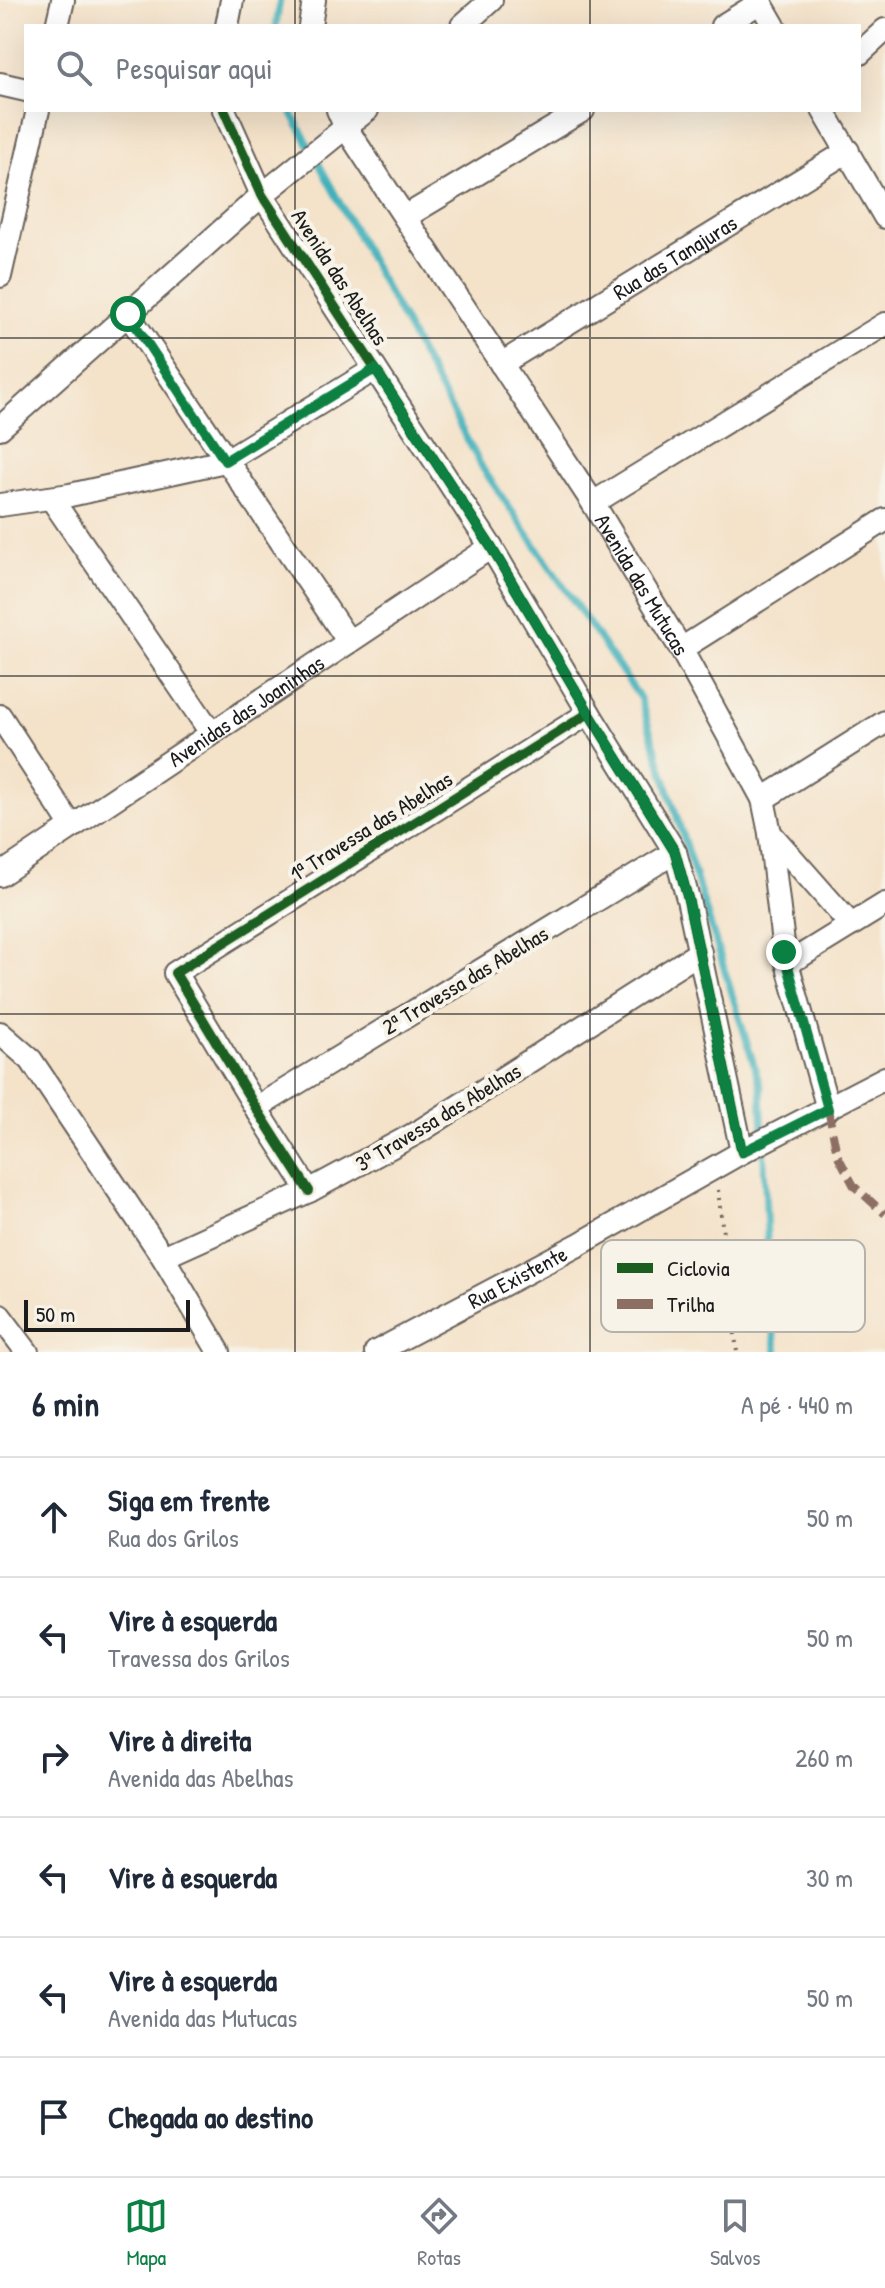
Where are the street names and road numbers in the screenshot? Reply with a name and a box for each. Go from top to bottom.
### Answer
street label: Avenida das Abelhas [285,203,395,351]
street label: Rua das Tanajuras [607,208,743,307]
street label: Avenida das Mutucas [588,508,697,660]
street label: Avenidas das Joaninhas [162,648,330,773]
street label: 1ª Travessa das Abelhas [284,764,458,888]
street label: 2ª Travessa das Abelhas [376,919,554,1041]
street label: 3ª Travessa das Abelhas [350,1056,526,1178]
street label: Rua Existente [463,1238,572,1316]

